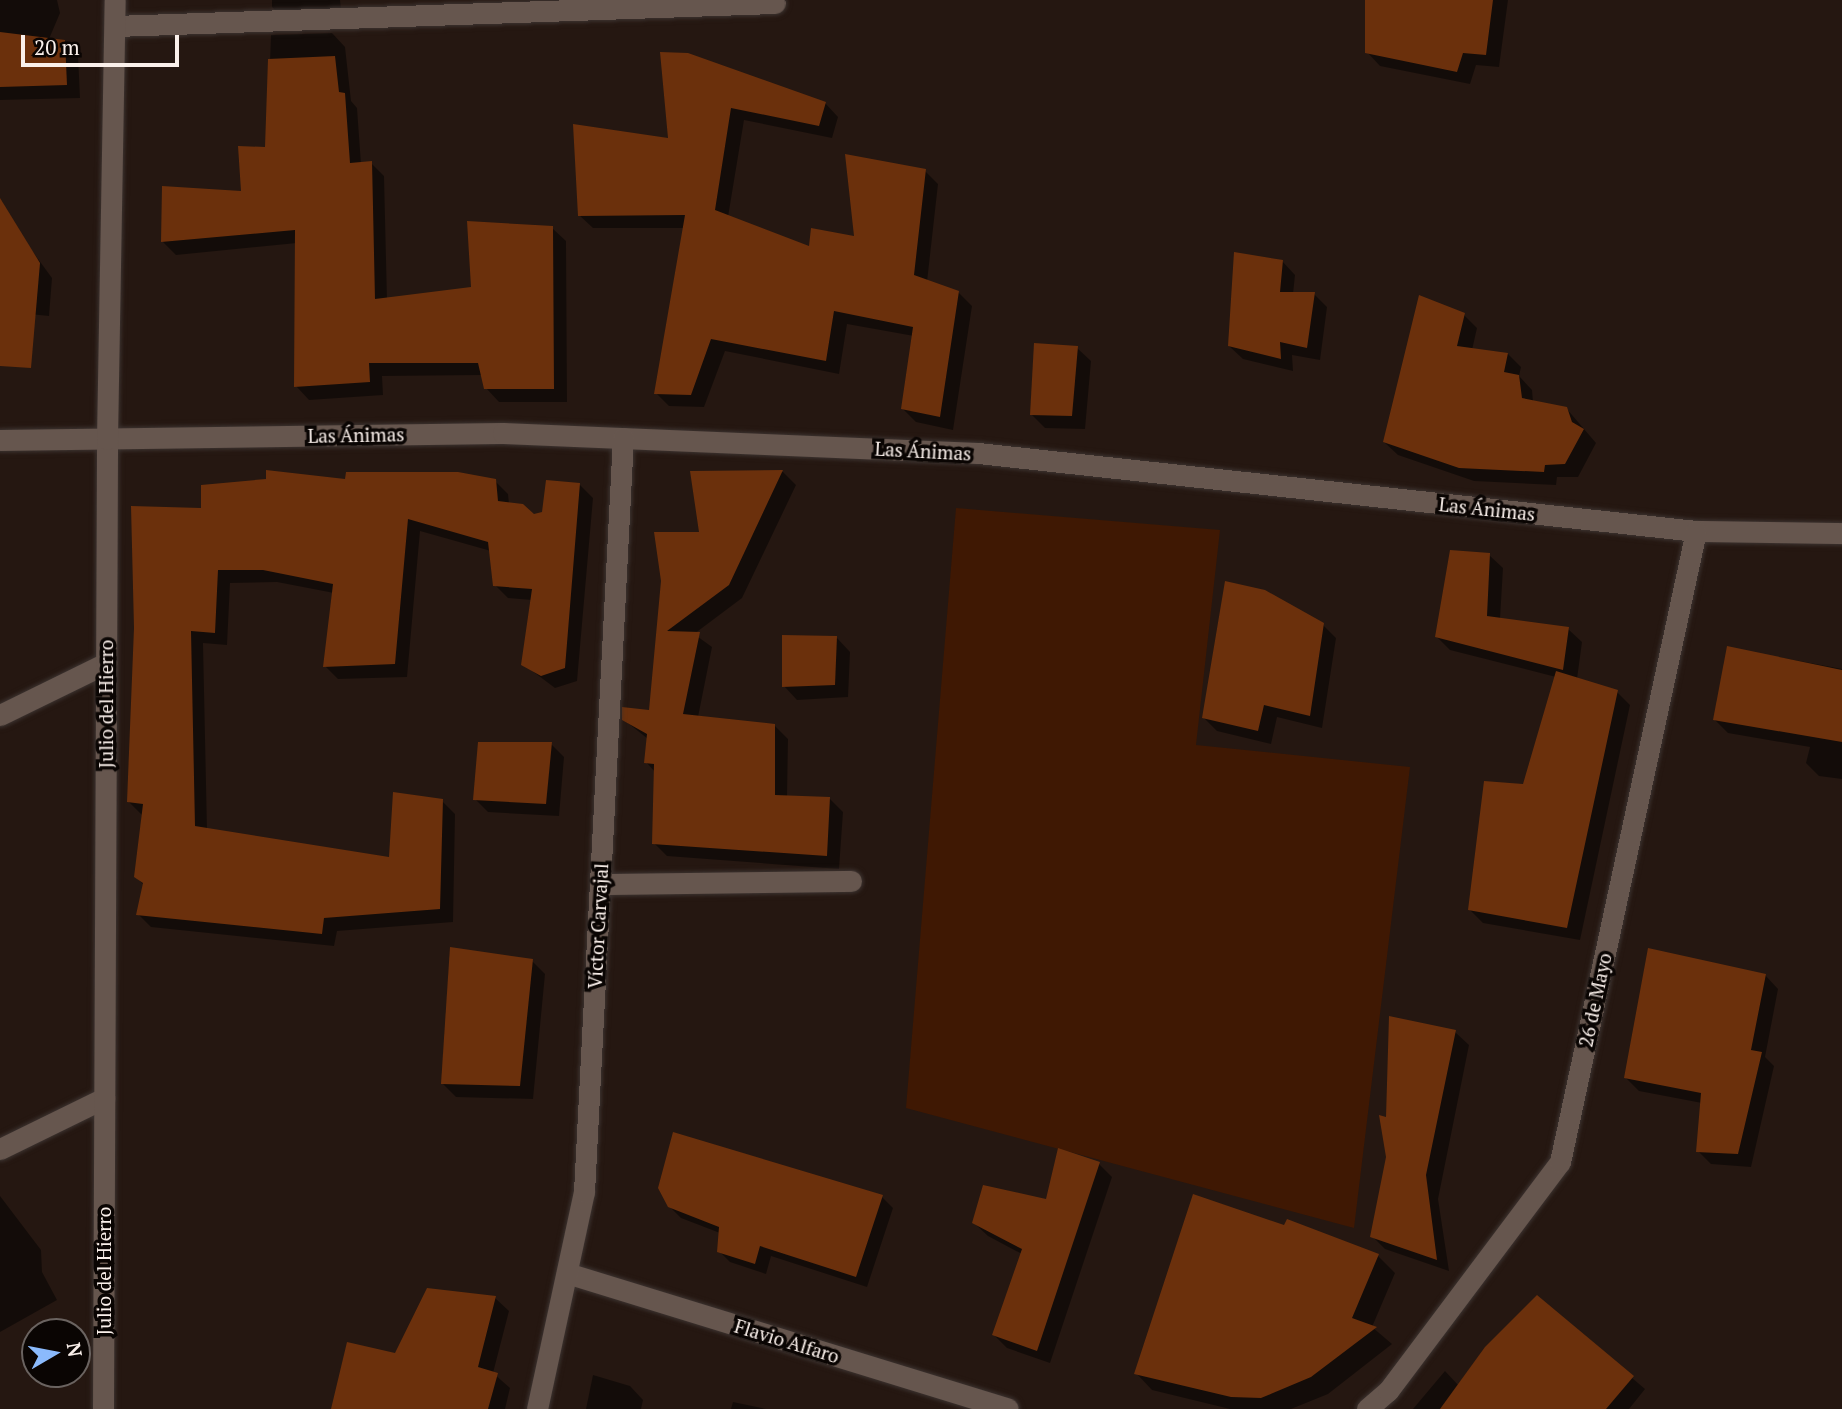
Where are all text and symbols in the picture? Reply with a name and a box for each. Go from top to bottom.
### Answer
scale bar [24,21,182,65]
text: 20 m [34,33,80,61]
street label: Las Ánimas [307,423,405,447]
street label: Las Ánimas [874,437,972,465]
street label: Las Ánimas [1438,493,1536,525]
street label: Julio del Hierro [95,640,117,768]
street label: Víctor Carvajal [583,863,613,989]
street label: 26 de Mayo [1574,951,1616,1049]
street label: Julio del Hierro [93,1207,115,1335]
street label: Flavio Alfaro [732,1314,842,1368]
north arrow [21,1318,91,1388]
text: N [62,1340,89,1359]

